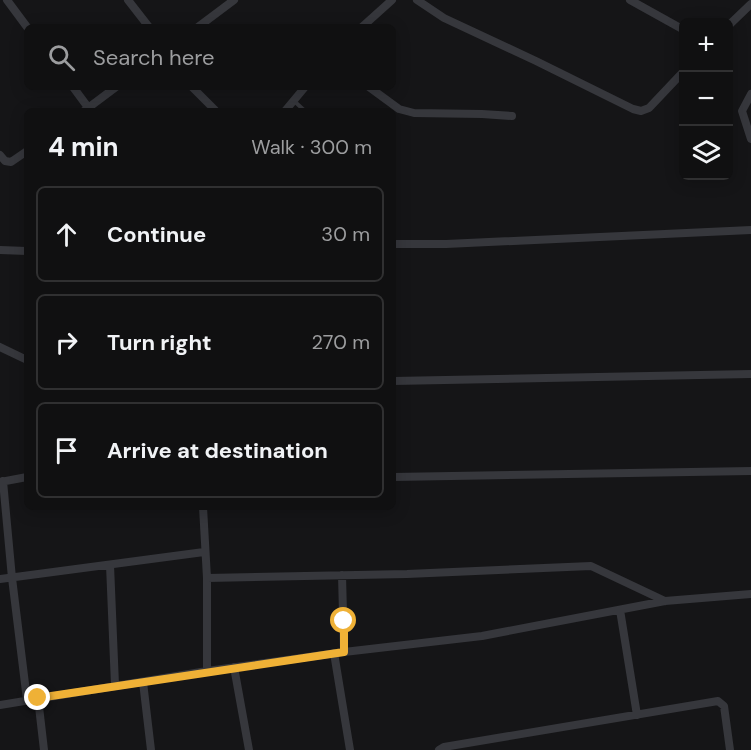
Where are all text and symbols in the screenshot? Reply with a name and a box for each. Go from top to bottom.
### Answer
map controls [679,18,733,180]
button: + [679,18,733,72]
search box [24,24,396,90]
icon: search [45,41,78,74]
text: Search here [93,43,214,72]
button: − [679,72,733,126]
button: layers [679,126,733,180]
text: 4 min [48,130,119,164]
text: Walk · 300 m [251,134,372,160]
icon: ahead [50,218,83,251]
text: Continue [107,220,206,249]
text: 30 m [321,221,370,247]
icon: right [50,326,83,359]
text: Turn right [107,328,212,357]
text: 270 m [312,329,370,355]
icon: arrive [50,434,83,467]
text: Arrive at destination [107,436,328,465]
route start [330,607,356,633]
route end [24,684,50,710]

